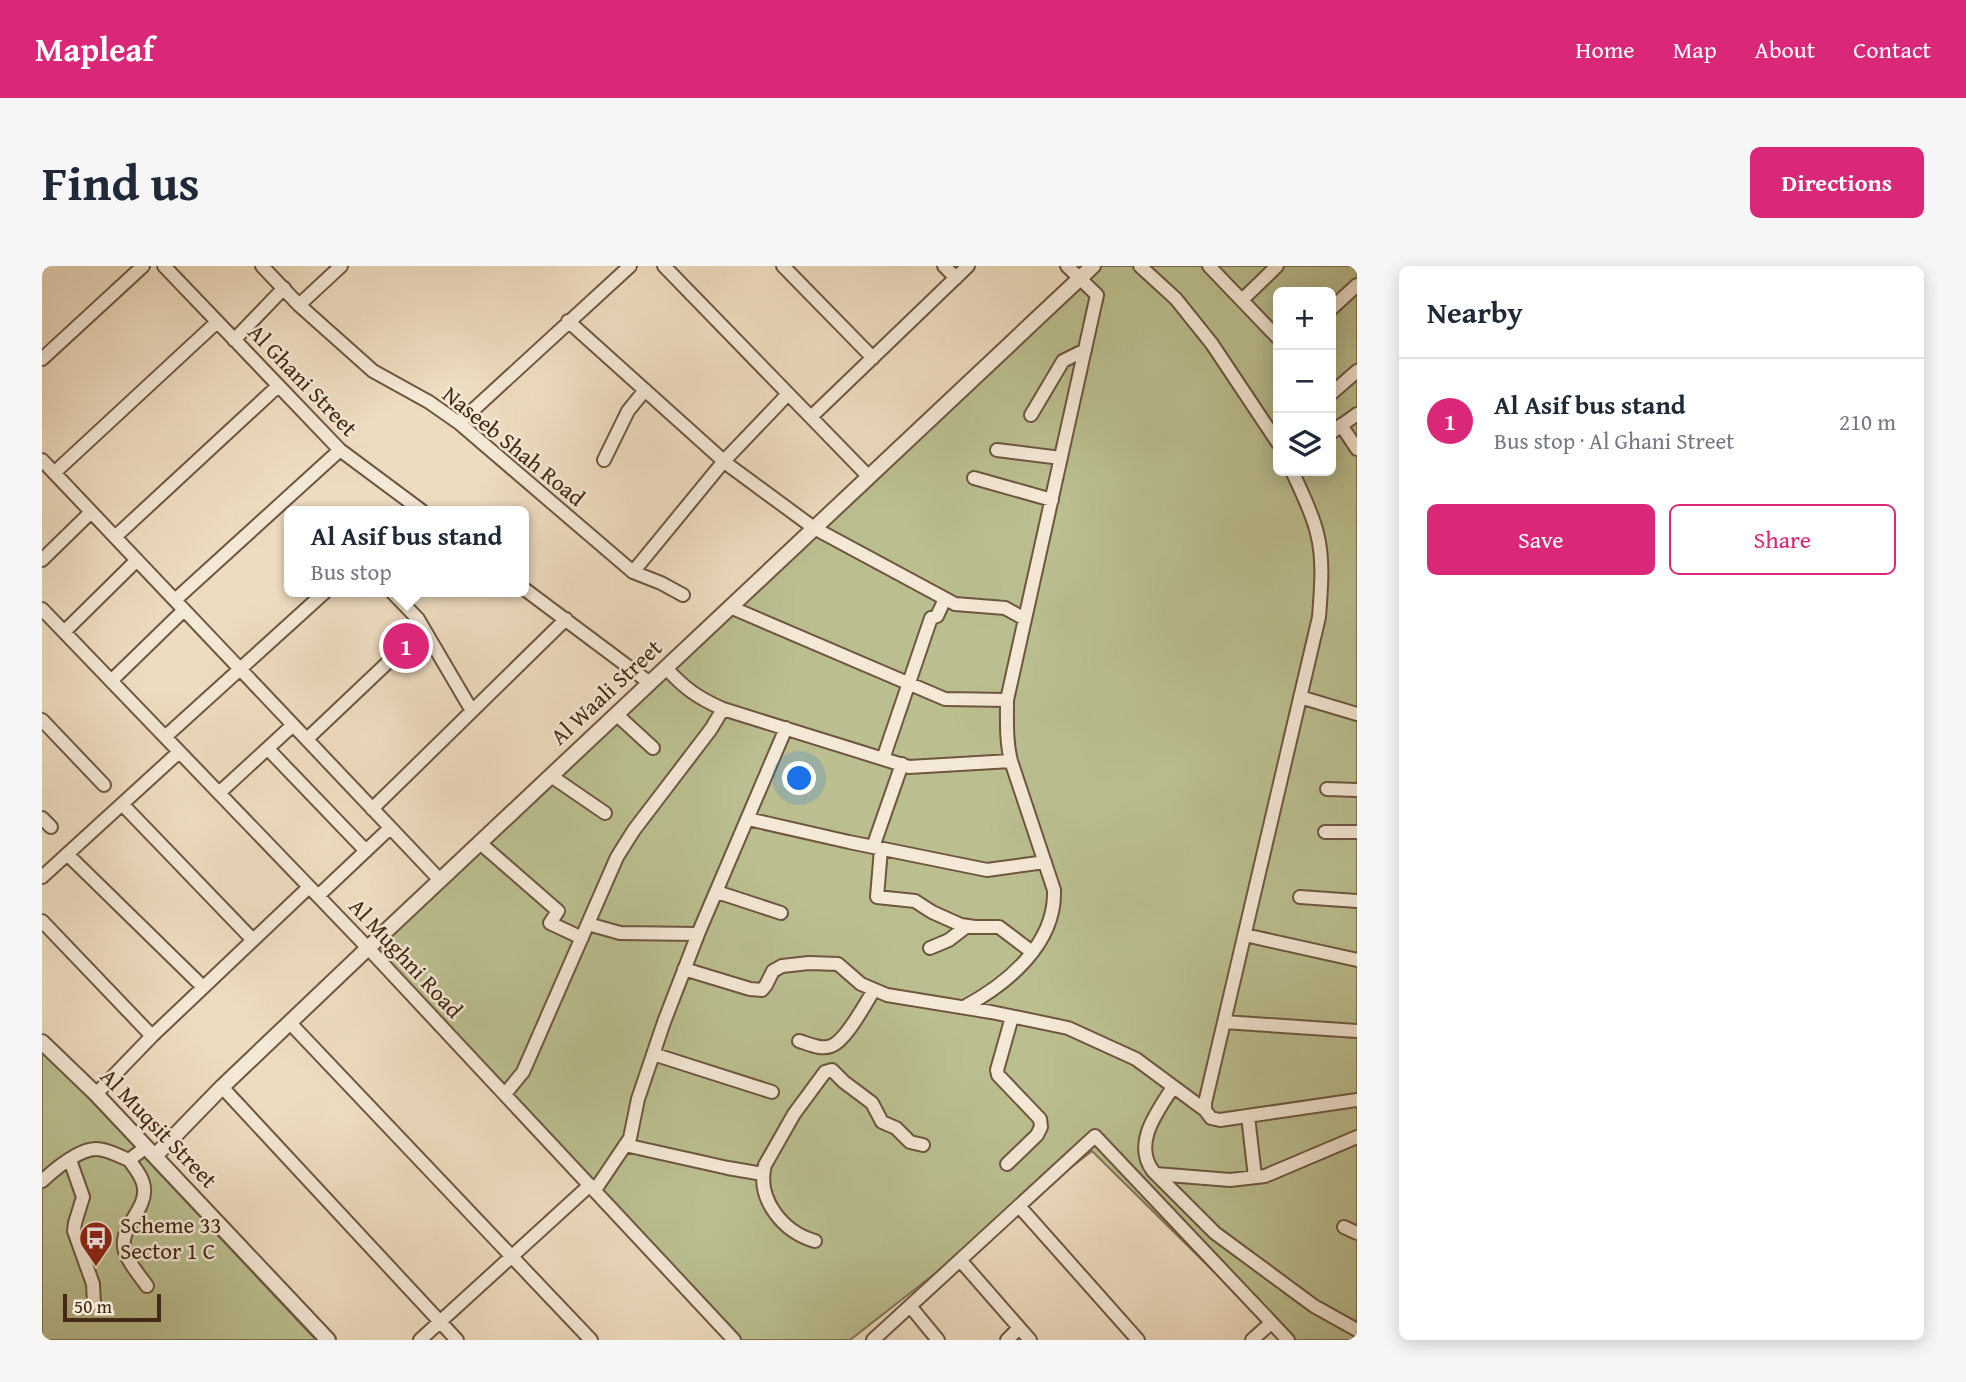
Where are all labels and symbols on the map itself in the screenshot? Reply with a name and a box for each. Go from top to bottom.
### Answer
street label: Al Ghani Street [241,316,366,443]
street label: Naseeb Shah Road [436,378,593,514]
pin: 1 [383,620,429,672]
street label: Al Waali Street [542,631,669,752]
your location [782,761,816,795]
street label: Al Mughni Road [342,890,471,1026]
street label: Al Muqsit Street [93,1060,225,1195]
place label: Scheme 33 Sector 1 C [120,1208,222,1267]
bus stop icon: Scheme 33 Sector 1 C [77,1219,115,1268]
scale bar [63,1291,161,1323]

